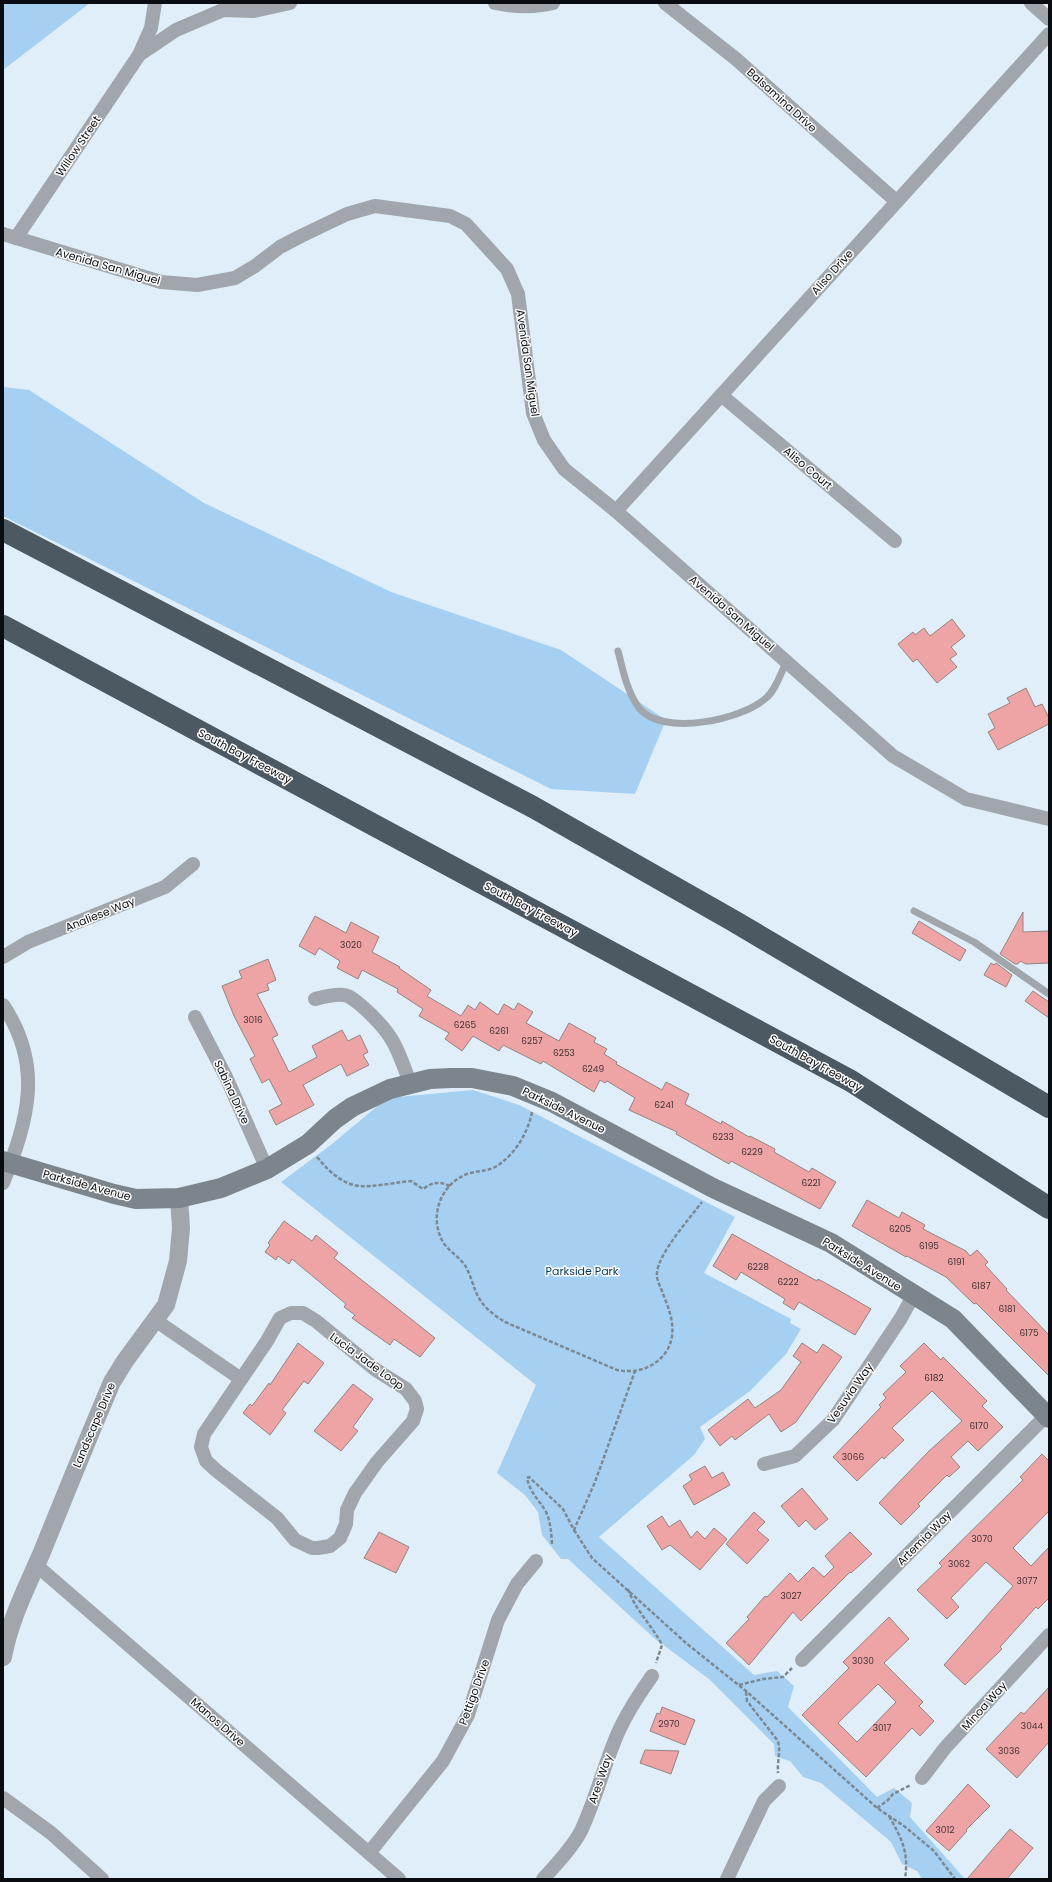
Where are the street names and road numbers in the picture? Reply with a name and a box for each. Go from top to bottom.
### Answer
street label: Balsamina Drive [744,64,821,136]
street label: Willow Street [52,112,104,180]
street label: Avenida San Miguel [54,243,162,289]
street label: Aliso Drive [807,246,857,298]
street label: Avenida San Miguel [513,308,543,418]
street label: Aliso Court [780,443,836,493]
street label: Avenida San Miguel [686,572,778,654]
street label: South Bay Freeway [195,725,295,788]
street label: South Bay Freeway [481,878,581,941]
street label: Analiese Way [63,892,138,935]
street label: South Bay Freeway [767,1031,866,1096]
street label: Sabina Drive [210,1057,254,1127]
street label: Parkside Avenue [520,1083,608,1137]
street label: Parkside Avenue [41,1166,133,1204]
street label: Parkside Avenue [819,1233,905,1295]
street label: Lucia Jade Loop [327,1329,407,1393]
street label: Vesuvia Way [823,1359,877,1427]
street label: Landscape Drive [69,1380,119,1470]
street label: Artemia Way [893,1507,955,1569]
street label: Pettigo Drive [455,1657,493,1727]
street label: Minoa Way [958,1677,1011,1734]
street label: Manos Drive [187,1694,249,1750]
street label: Ares Way [584,1751,616,1806]

